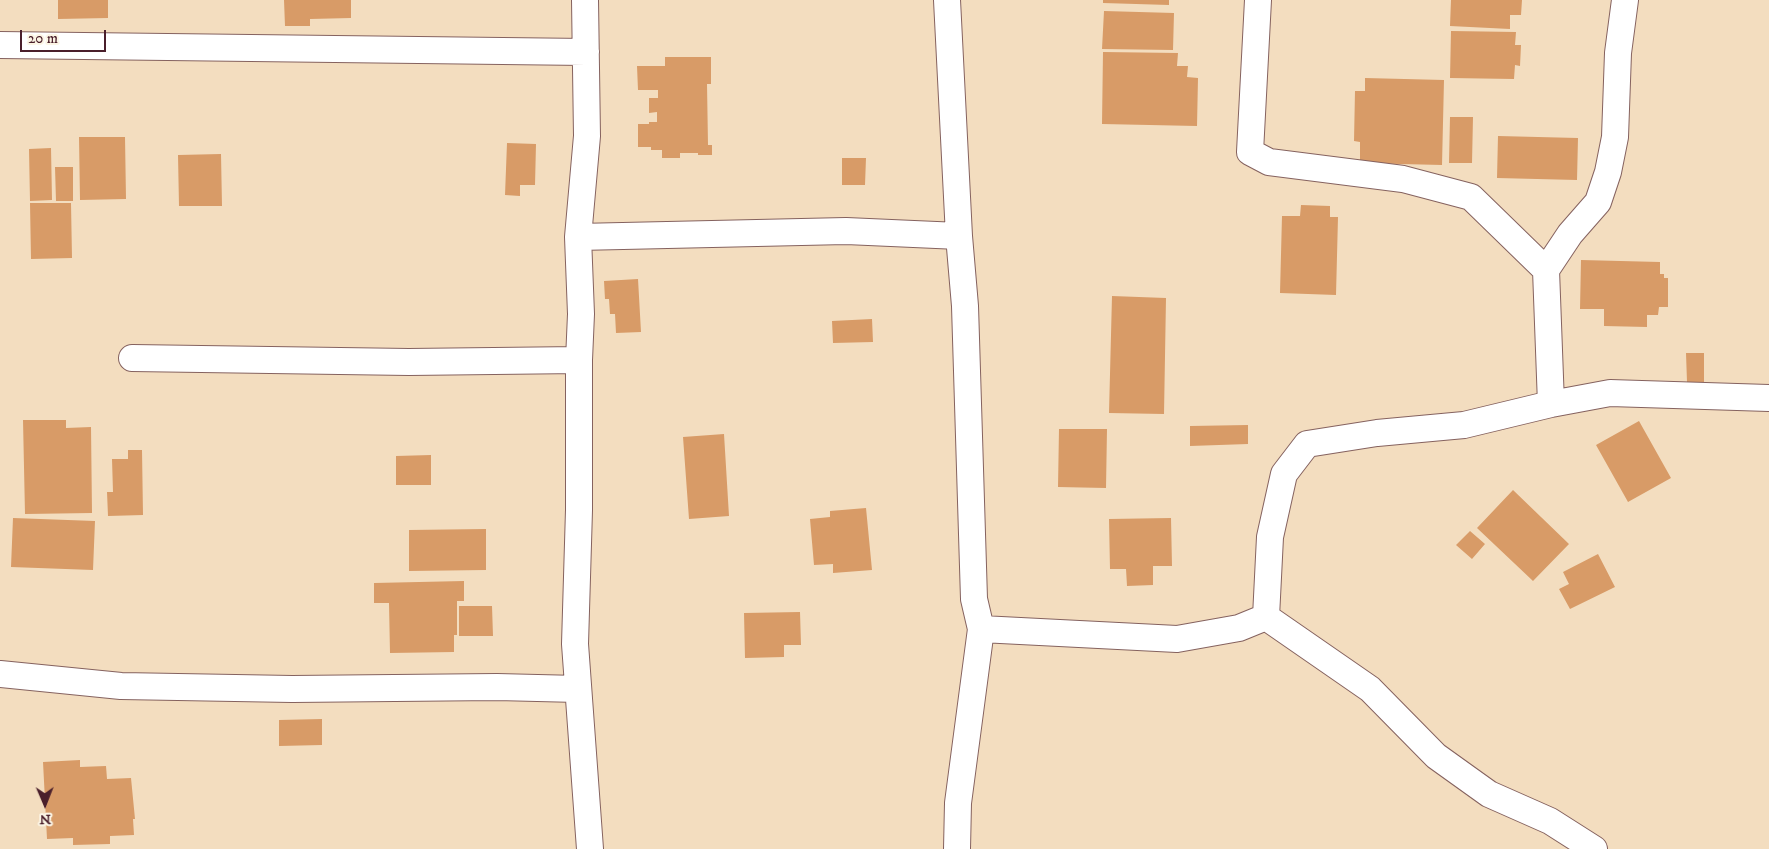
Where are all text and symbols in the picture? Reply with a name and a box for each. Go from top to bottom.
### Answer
scale bar [22,20,109,52]
text: 20 m [28,29,58,48]
north arrow [20,779,70,829]
text: N [39,810,51,828]

